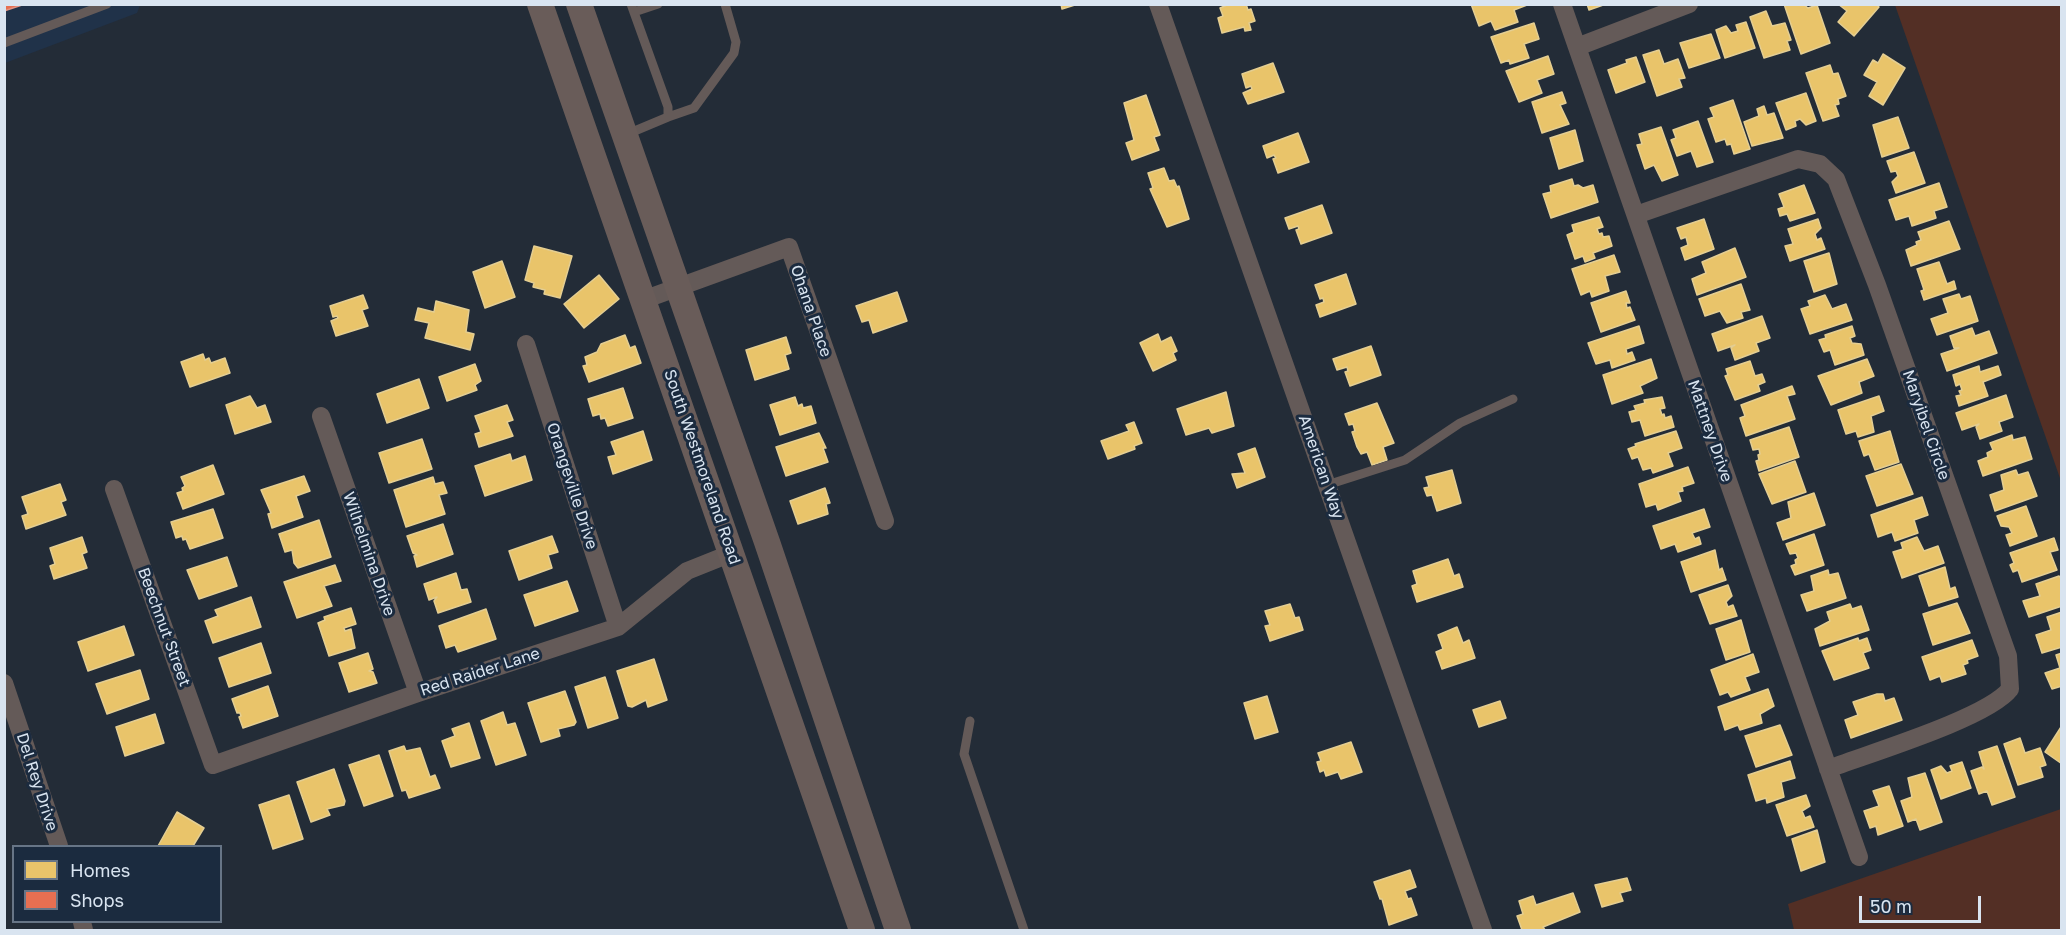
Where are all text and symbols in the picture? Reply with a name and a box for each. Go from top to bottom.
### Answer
street label: Ohana Place [786,262,836,360]
street label: South Westmoreland Road [660,367,744,567]
street label: Maryibel Circle [1898,367,1954,483]
street label: Mattney Drive [1684,377,1736,485]
street label: American Way [1294,412,1348,522]
street label: Orangeville Drive [542,420,602,552]
street label: Wilhelmina Drive [339,489,399,619]
street label: Beechnut Street [134,565,194,689]
street label: Red Raider Lane [418,644,542,700]
street label: Del Rey Drive [12,731,62,833]
legend [12,845,222,923]
text: Homes [70,859,130,881]
scale bar [1862,884,1984,922]
text: Shops [70,889,124,911]
text: 50 m [1870,895,1912,917]

